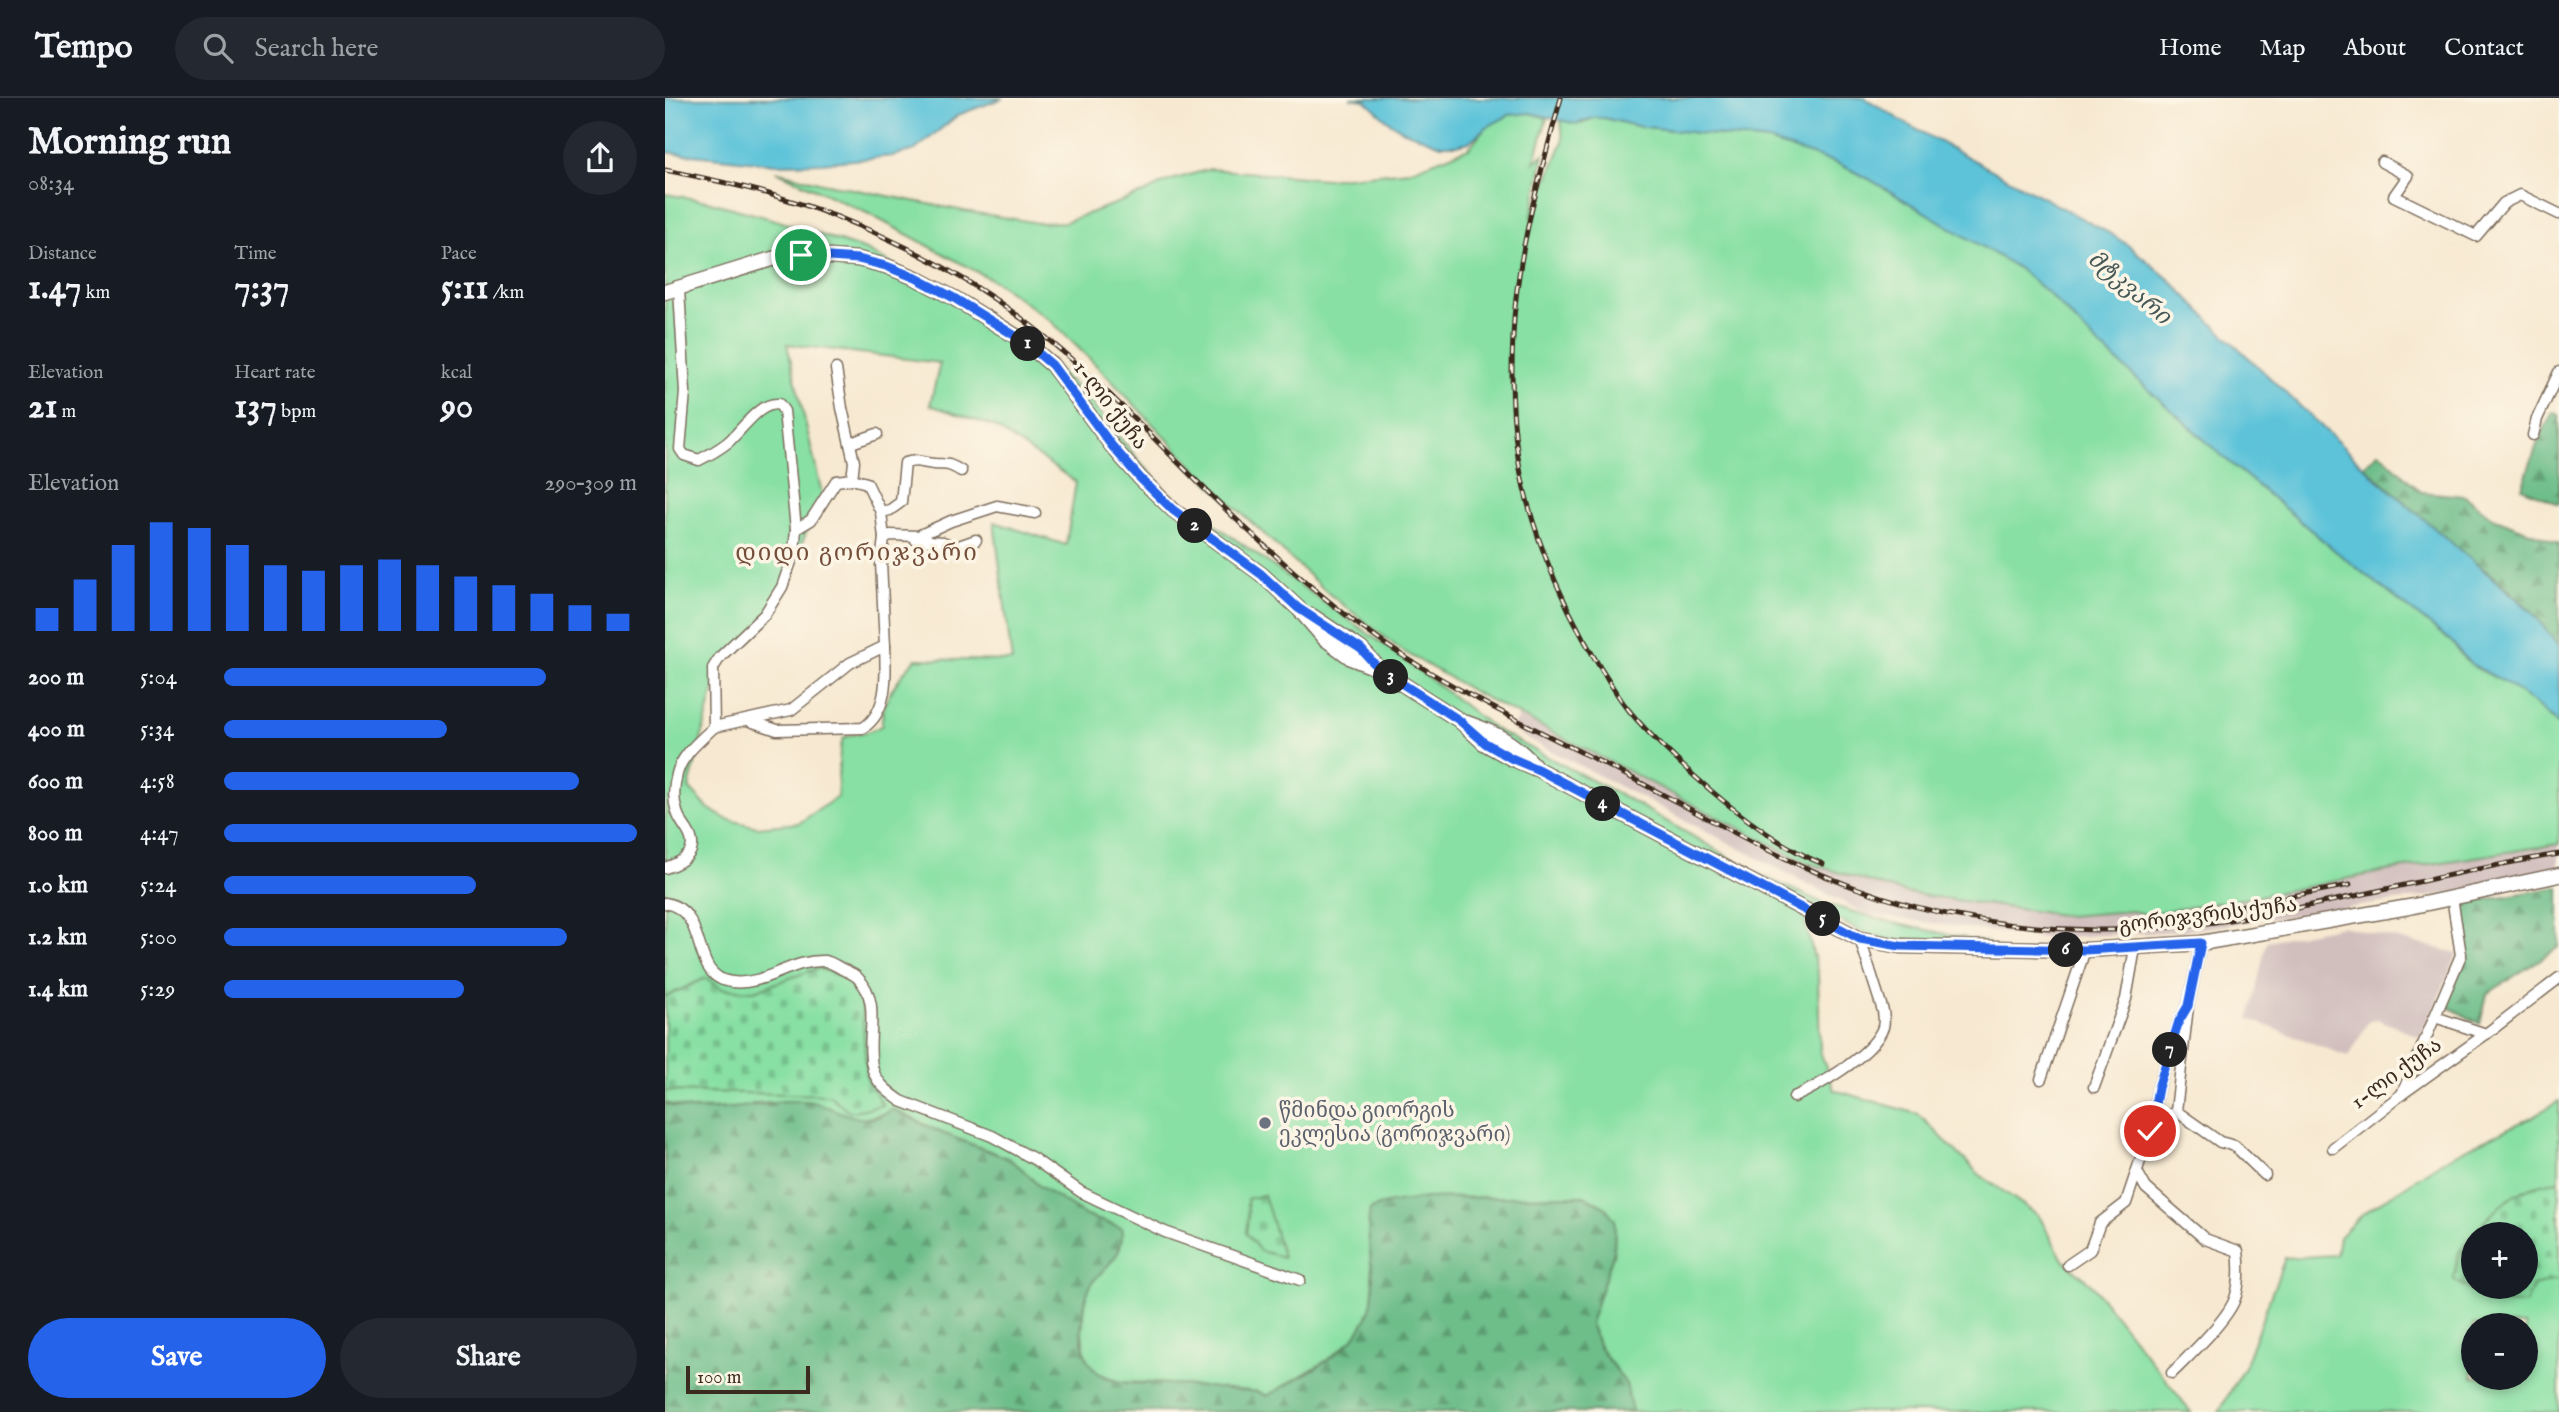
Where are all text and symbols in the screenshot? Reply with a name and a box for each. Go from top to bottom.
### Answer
search box [175,17,665,80]
text: Tempo [35,27,133,69]
icon: search [199,29,237,67]
text: Search here [255,32,378,65]
text: Home [2159,33,2222,64]
text: Map [2260,33,2306,64]
text: About [2344,33,2406,64]
text: Contact [2444,33,2524,64]
text: Morning run [28,119,231,167]
button: share [563,121,637,195]
text: 08:34 [28,169,74,198]
pin [771,225,831,285]
icon: arrive [782,236,820,274]
text: Distance [28,242,97,266]
text: Time [234,242,277,266]
text: Pace [441,242,477,266]
water label: მტკვარი [2081,245,2178,332]
text: 1.47 [28,266,81,311]
text: 7:37 [234,266,289,311]
text: 5:11 [441,266,489,311]
text: km [81,281,110,305]
text: /km [489,281,524,305]
pin: 1 [1011,327,1045,362]
text: 1 [1024,331,1031,355]
street label: 1-ლი ქუჩა [1067,356,1153,456]
text: Elevation [28,361,103,385]
text: Heart rate [234,361,315,385]
text: kcal [441,361,472,385]
text: 21 [28,385,57,430]
text: 137 [234,385,277,430]
text: 90 [441,385,473,430]
text: m [57,400,76,424]
text: bpm [277,400,316,424]
text: Elevation [28,469,119,498]
text: 290–309 m [544,469,637,498]
pin: 2 [1177,508,1213,544]
text: 2 [1190,513,1199,537]
district label: დიდი გორიჯვარი [735,538,979,569]
pin: 3 [1373,660,1409,694]
text: 200 m [28,663,84,692]
text: 5:04 [140,663,177,692]
text: 3 [1387,664,1394,688]
text: 400 m [28,715,85,744]
text: 5:34 [140,715,174,744]
text: 600 m [28,767,83,796]
text: 4:58 [140,767,175,796]
pin: 4 [1585,786,1621,822]
text: 4 [1598,791,1607,815]
text: 800 m [28,819,82,848]
text: 4:47 [140,819,179,848]
text: 1.0 km [28,871,88,900]
text: 5:24 [140,871,176,900]
street label: გორიჯვრის ქუჩა [2117,892,2299,940]
pin: 5 [1805,902,1841,936]
text: 5 [1819,906,1826,930]
text: 1.2 km [28,923,87,952]
text: 5:00 [140,923,177,952]
pin: 6 [2049,932,2083,968]
text: 6 [2061,937,2070,961]
text: 1.4 km [28,975,88,1004]
text: 5:29 [140,975,175,1004]
pin: 7 [2153,1032,2187,1068]
street label: 1-ლი ქუჩა [2346,1032,2448,1116]
text: 7 [2165,1037,2174,1061]
place label: წმინდა გიორგის ეკლესია (გორიჯვარი) [1279,1098,1511,1149]
pin [2120,1101,2180,1161]
icon: check [2131,1112,2169,1150]
marker: წმინდა გიორგის ეკლესია (გორიჯვარი) [1257,1115,1273,1131]
map controls [2461,1222,2538,1390]
button: + [2461,1222,2538,1299]
button: − [2461,1313,2538,1390]
button: Save [28,1318,326,1398]
button: Share [340,1318,637,1398]
scale bar [686,1363,810,1395]
text: 100 m [697,1366,741,1390]

